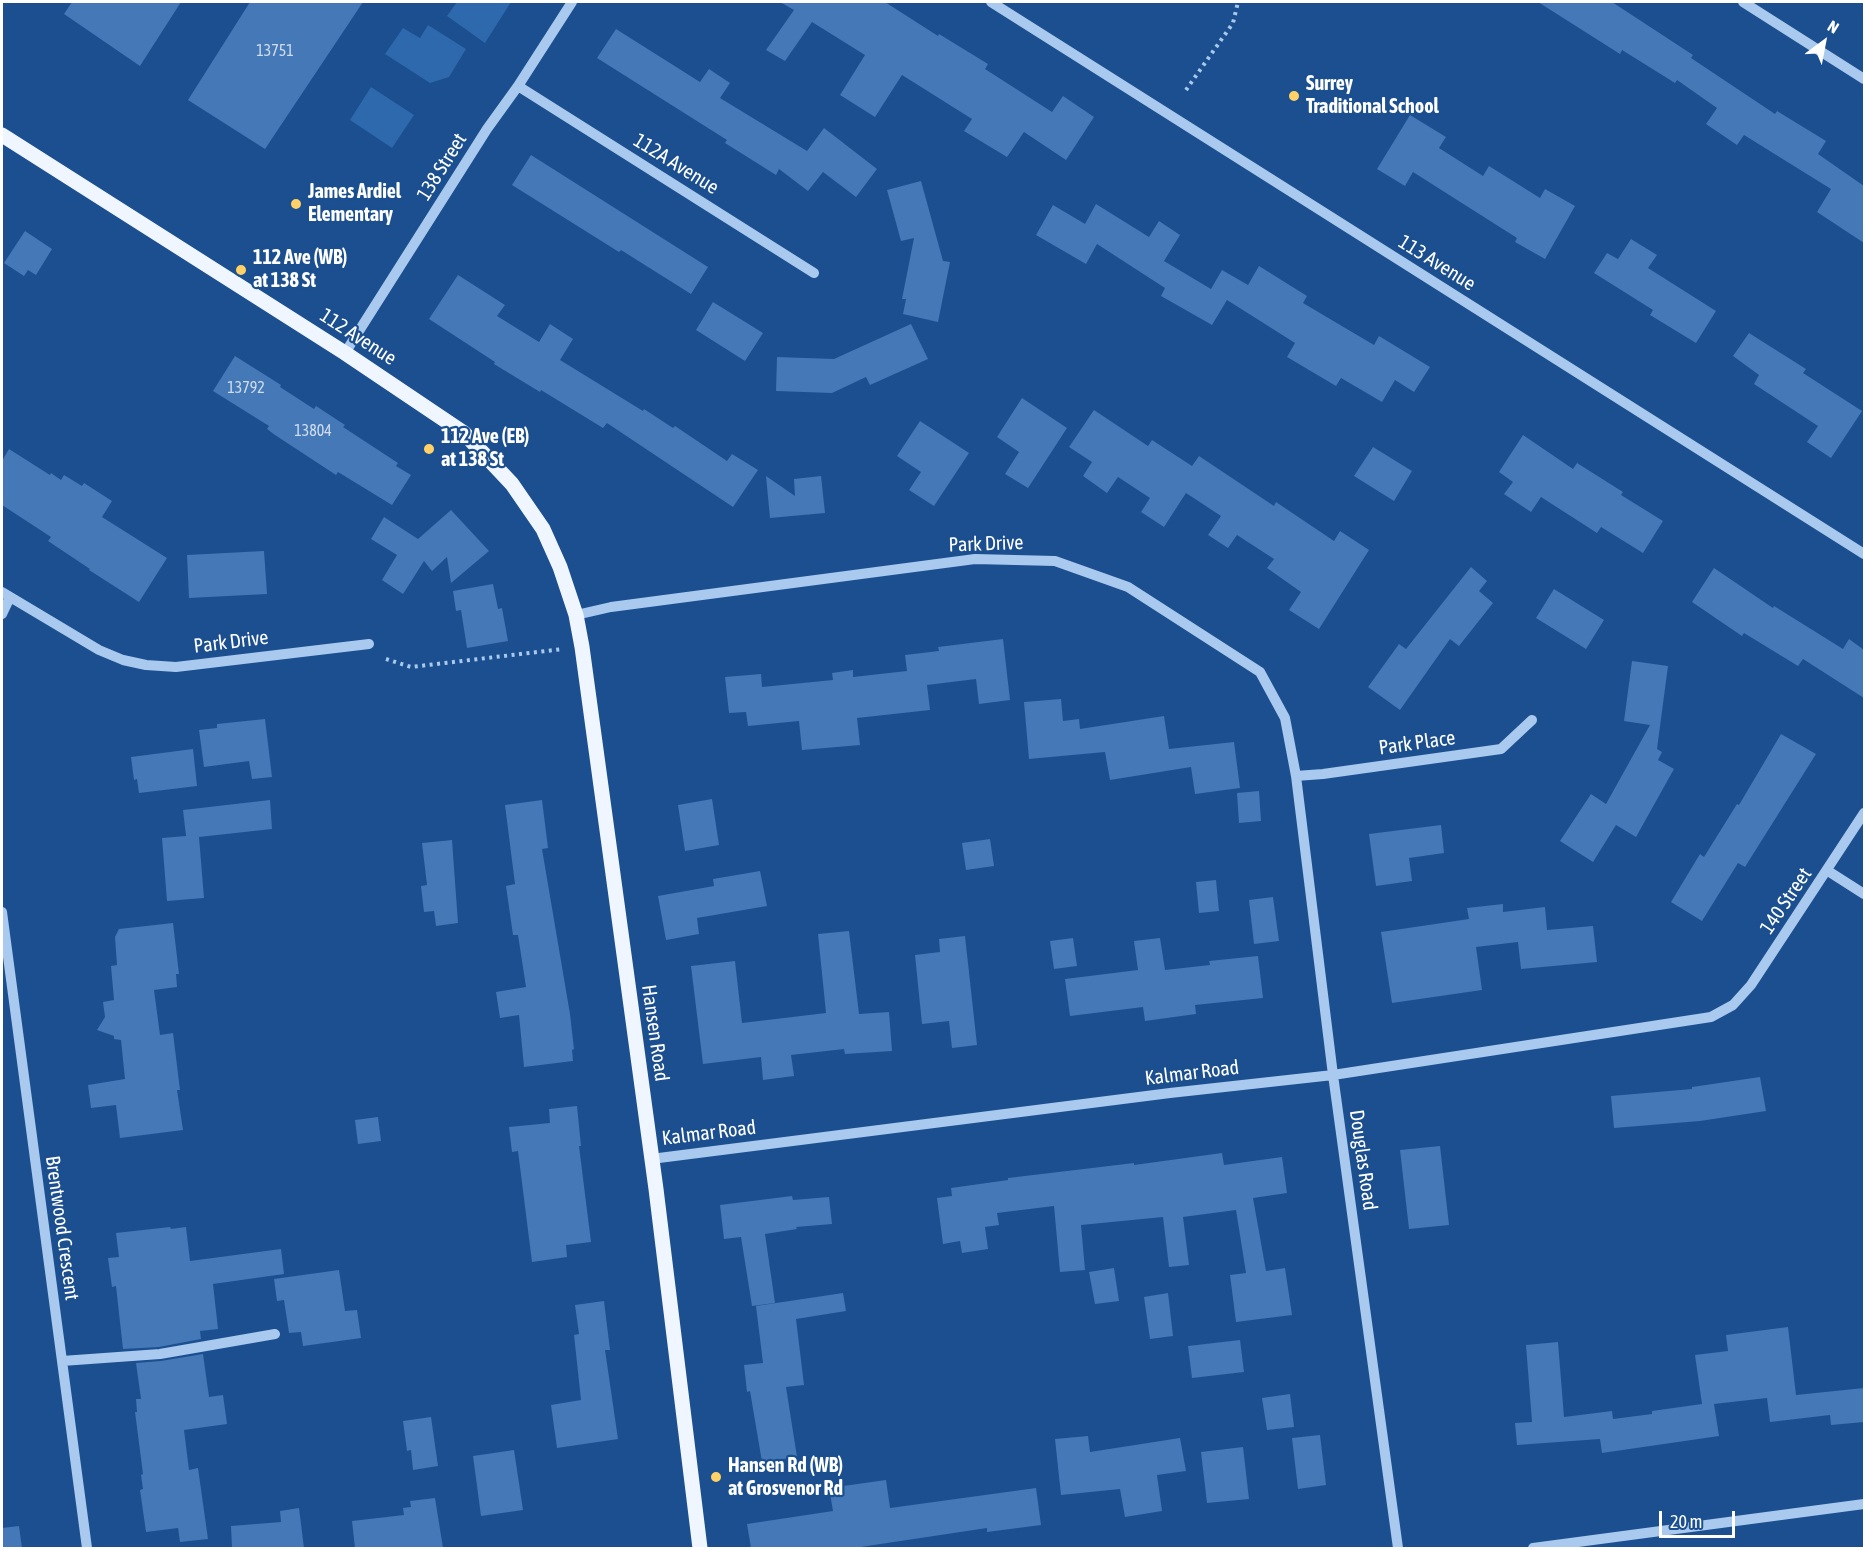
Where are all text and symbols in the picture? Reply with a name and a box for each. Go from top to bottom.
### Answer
north arrow [1794,12,1854,72]
text: N [1825,17,1842,37]
house number: 13751 [256,41,294,61]
place label: Surrey Traditional School [1306,72,1439,119]
marker: Surrey Traditional School [1287,89,1301,103]
street label: 112A Avenue [629,128,723,200]
street label: 138 Street [412,129,472,205]
place label: James Ardiel Elementary [308,180,401,227]
marker: James Ardiel Elementary [289,197,303,211]
street label: 113 Avenue [1394,230,1480,296]
place label: 112 Ave (WB) at 138 St [253,246,347,293]
marker: 112 Ave (WB) at 138 St [234,263,248,277]
street label: 112 Avenue [315,303,401,371]
house number: 13792 [227,378,265,398]
house number: 13804 [294,421,332,441]
place label: 112 Ave (EB) at 138 St [441,425,529,472]
marker: 112 Ave (EB) at 138 St [422,442,436,456]
street label: Park Drive [948,531,1024,557]
street label: Park Drive [192,626,270,658]
street label: Park Place [1377,726,1457,760]
street label: 140 Street [1755,863,1817,939]
street label: Hansen Road [636,983,674,1083]
street label: Kalmar Road [1144,1055,1240,1091]
street label: Douglas Road [1344,1108,1382,1212]
street label: Kalmar Road [661,1115,757,1151]
street label: Brentwood Crescent [40,1154,84,1302]
place label: Hansen Rd (WB) at Grosvenor Rd [728,1454,843,1501]
marker: Hansen Rd (WB) at Grosvenor Rd [709,1470,723,1484]
scale bar [1662,1499,1738,1537]
text: 20 m [1670,1511,1702,1532]

